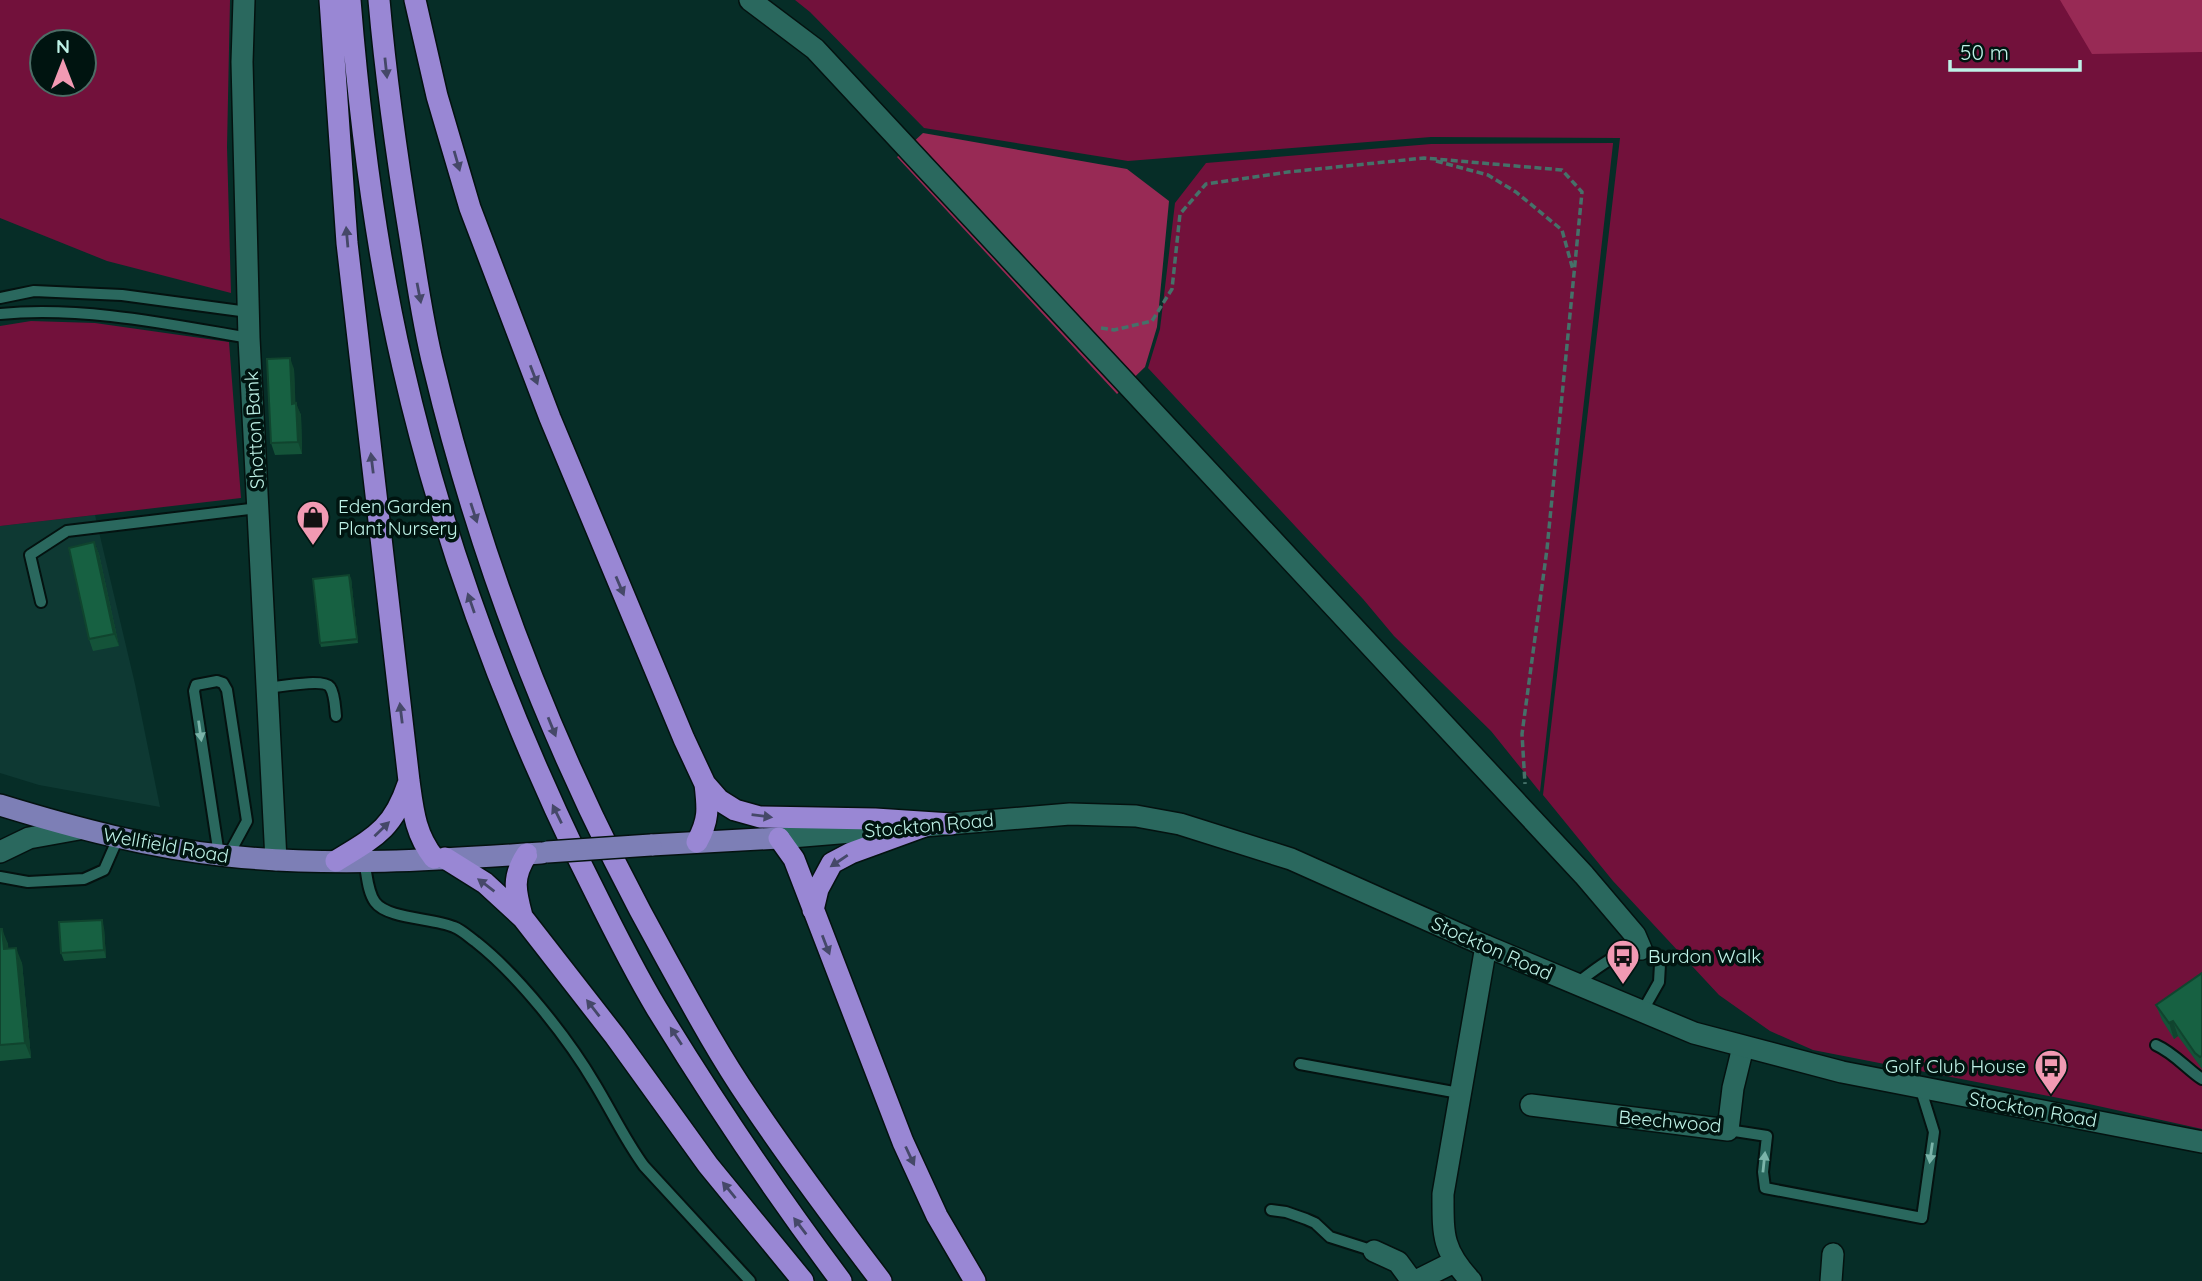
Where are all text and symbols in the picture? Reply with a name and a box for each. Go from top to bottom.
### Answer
north arrow [28,28,98,98]
scale bar [1950,28,2080,72]
text: N [56,34,70,58]
text: 50 m [1960,39,2009,65]
one-way arrow [380,57,391,79]
one-way arrow [452,151,462,172]
one-way arrow [341,226,352,248]
one-way arrow [414,282,425,304]
one-way arrow [529,365,540,386]
street label: Shotton Bank [239,370,269,490]
one-way arrow [367,452,378,474]
place label: Eden Garden Plant Nursery [338,494,458,540]
shop icon: Eden Garden Plant Nursery [294,498,332,547]
one-way arrow [470,503,480,524]
one-way arrow [615,575,626,596]
one-way arrow [465,593,476,614]
one-way arrow [396,702,407,724]
one-way arrow [547,717,558,738]
one-way arrow [194,720,205,742]
one-way arrow [552,804,563,824]
street label: Stockton Road [863,807,995,843]
one-way arrow [751,810,773,821]
street label: Wellfield Road [101,822,231,868]
one-way arrow [373,822,390,838]
one-way arrow [830,853,849,867]
one-way arrow [477,878,495,892]
street label: Stockton Road [1428,911,1556,985]
one-way arrow [821,934,832,955]
bus stop icon: Burdon Walk [1604,937,1642,986]
place label: Burdon Walk [1648,944,1761,968]
one-way arrow [585,999,600,1017]
one-way arrow [669,1026,682,1046]
bus stop icon: Golf Club House [2032,1047,2070,1096]
place label: Golf Club House [1885,1054,2026,1078]
street label: Stockton Road [1967,1086,2099,1132]
street label: Beechwood [1618,1105,1722,1137]
one-way arrow [1925,1142,1936,1164]
one-way arrow [904,1146,916,1166]
one-way arrow [1759,1151,1770,1173]
one-way arrow [721,1182,736,1200]
one-way arrow [793,1217,807,1236]

